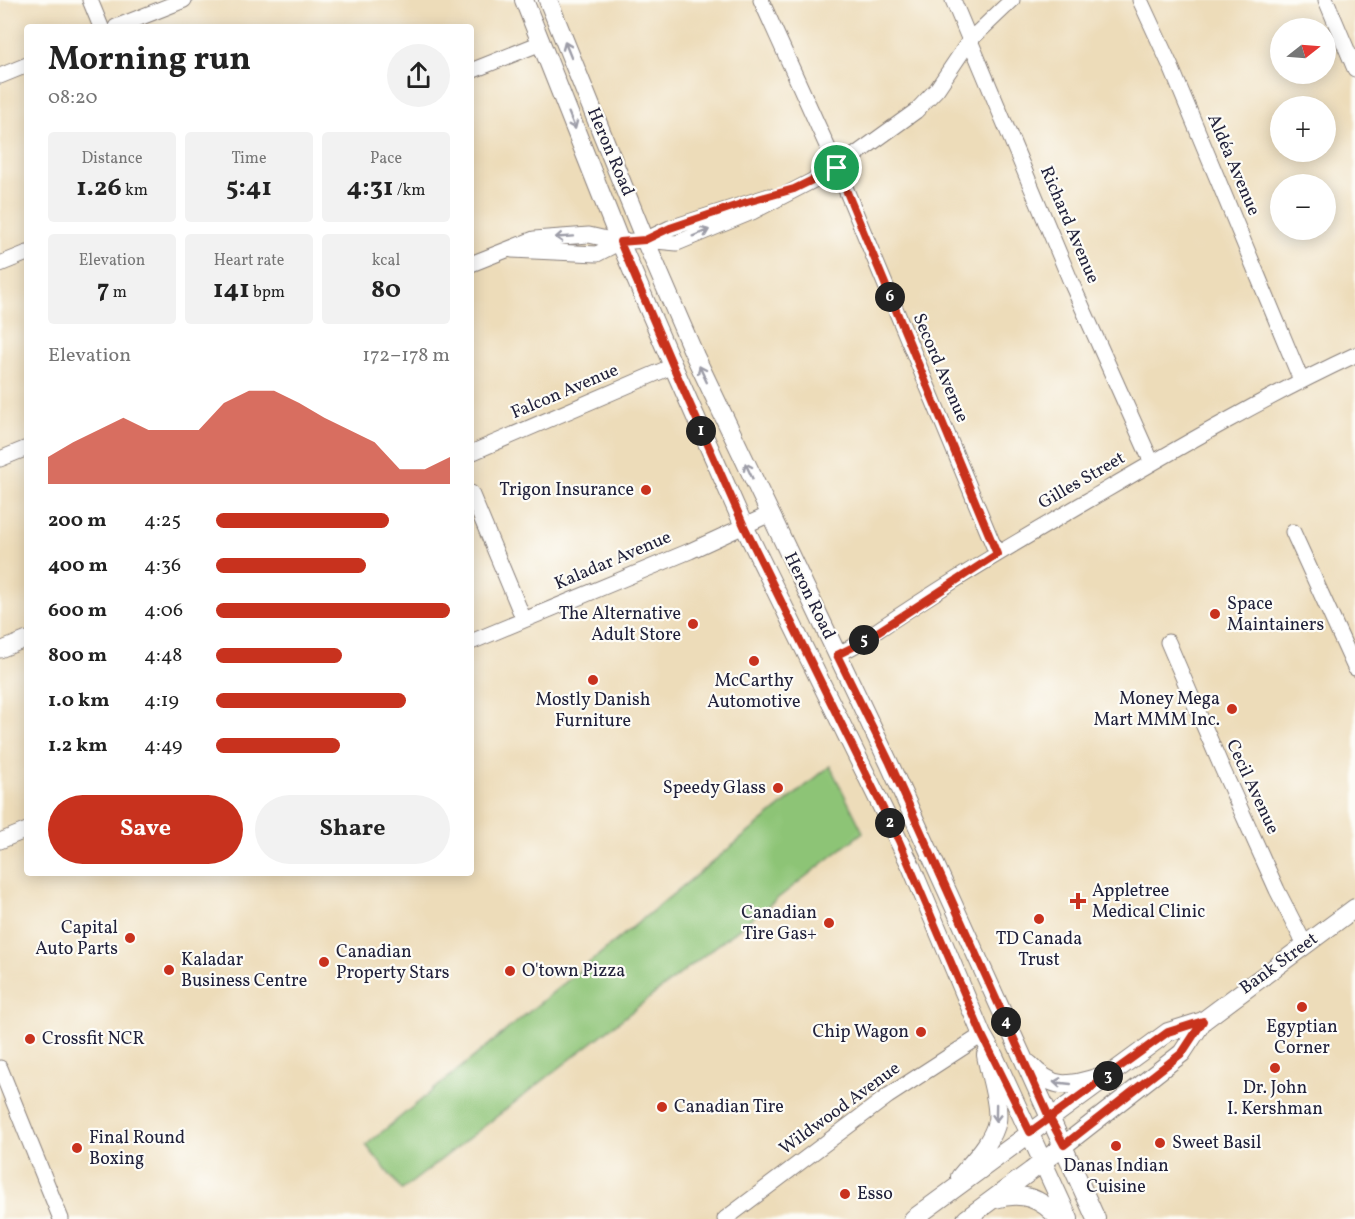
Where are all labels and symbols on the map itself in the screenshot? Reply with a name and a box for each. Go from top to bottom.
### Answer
north arrow [1270,18,1336,84]
one-way arrow [562,41,573,60]
street label: Heron Road [580,104,640,200]
street label: Aldéa Avenue [1200,110,1266,220]
one-way arrow [567,111,578,129]
pin [811,142,862,193]
street label: Richard Avenue [1033,162,1105,288]
one-way arrow [692,227,710,238]
one-way arrow [554,232,574,243]
pin: 6 [875,282,905,312]
street label: Secord Avenue [906,310,974,426]
street label: Falcon Avenue [507,358,623,426]
one-way arrow [697,366,709,384]
pin: 1 [686,416,716,446]
street label: Gilles Street [1034,446,1130,516]
one-way arrow [743,462,755,480]
place label: Trigon Insurance [499,478,634,503]
marker: Trigon Insurance [639,483,653,497]
street label: Kaladar Avenue [551,525,675,597]
street label: Heron Road [777,548,841,644]
place label: Space Maintainers [1227,592,1324,638]
place label: The Alternative Adult Store [559,602,681,648]
marker: Space Maintainers [1208,607,1222,621]
marker: The Alternative Adult Store [686,617,700,631]
pin: 5 [849,625,879,655]
marker: McCarthy Automotive [747,654,761,668]
place label: McCarthy Automotive [707,669,801,715]
marker: Mostly Danish Furniture [586,673,600,687]
place label: Money Mega Mart MMM Inc. [1094,687,1220,733]
place label: Mostly Danish Furniture [536,688,651,734]
marker: Money Mega Mart MMM Inc. [1225,702,1239,716]
street label: Cecil Avenue [1219,736,1285,838]
place label: Speedy Glass [663,776,766,801]
marker: Speedy Glass [771,781,785,795]
pin: 2 [875,808,905,838]
place label: Appletree Medical Clinic [1092,879,1205,925]
marker: Appletree Medical Clinic [1069,892,1087,910]
place label: Canadian Tire Gas+ [741,901,817,947]
marker: TD Canada Trust [1032,912,1046,926]
place label: Capital Auto Parts [35,916,118,962]
marker: Canadian Tire Gas+ [822,916,836,930]
place label: TD Canada Trust [996,927,1082,973]
street label: Bank Street [1235,927,1323,1001]
marker: Capital Auto Parts [123,931,137,945]
place label: Canadian Property Stars [336,940,450,986]
place label: Kaladar Business Centre [181,948,307,994]
marker: Canadian Property Stars [317,955,331,969]
place label: O'town Pizza [522,959,625,984]
marker: Kaladar Business Centre [162,963,176,977]
marker: O'town Pizza [503,964,517,978]
marker: Egyptian Corner [1295,1000,1309,1014]
pin: 4 [991,1007,1021,1037]
place label: Egyptian Corner [1266,1015,1338,1061]
place label: Chip Wagon [812,1020,909,1045]
marker: Chip Wagon [914,1025,928,1039]
place label: Crossfit NCR [42,1027,145,1052]
marker: Crossfit NCR [23,1032,37,1046]
street label: Wildwood Avenue [774,1057,906,1161]
pin: 3 [1093,1061,1123,1091]
marker: Dr. John I. Kershman [1268,1061,1282,1075]
place label: Dr. John I. Kershman [1227,1076,1323,1122]
one-way arrow [1053,1077,1072,1088]
place label: Canadian Tire [674,1095,784,1120]
marker: Canadian Tire [655,1100,669,1114]
one-way arrow [990,1103,1002,1123]
place label: Final Round Boxing [89,1126,185,1172]
place label: Sweet Basil [1172,1131,1261,1156]
marker: Sweet Basil [1153,1136,1167,1150]
marker: Danas Indian Cuisine [1109,1139,1123,1153]
marker: Final Round Boxing [70,1141,84,1155]
place label: Danas Indian Cuisine [1063,1154,1169,1200]
place label: Esso [857,1182,893,1207]
marker: Esso [838,1187,852,1201]

